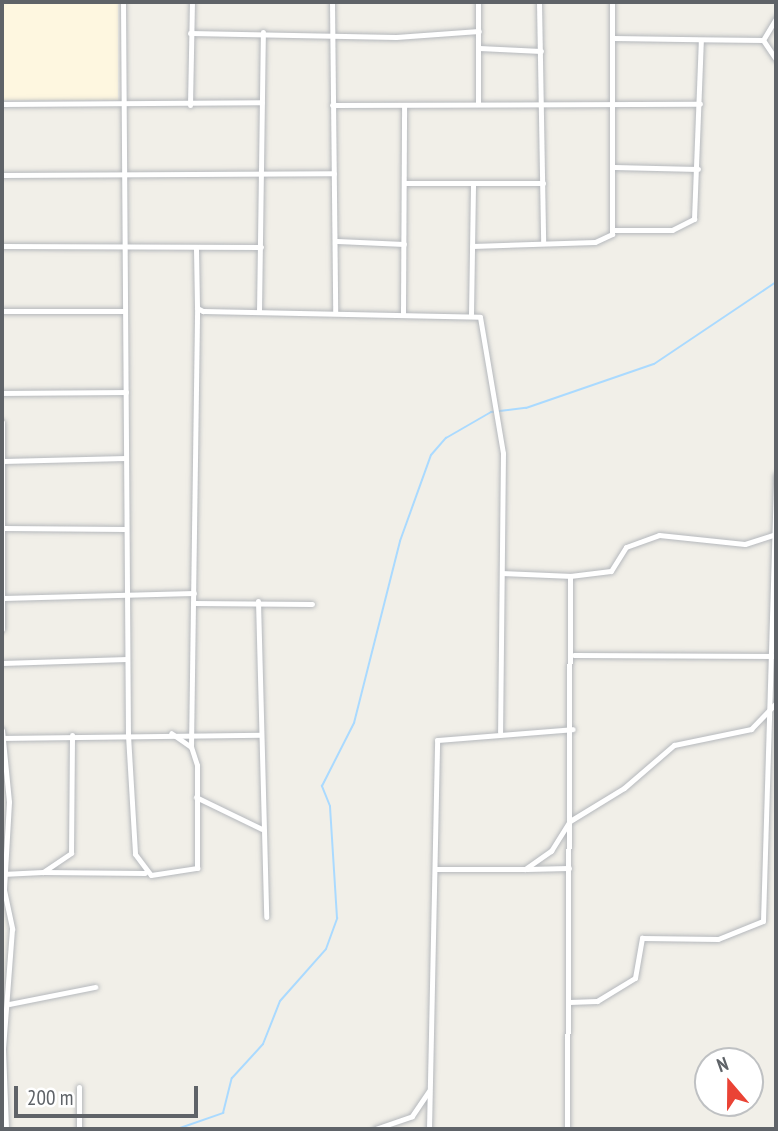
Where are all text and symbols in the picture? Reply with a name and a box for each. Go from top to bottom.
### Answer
north arrow [694,1047,764,1117]
text: N [714,1051,731,1077]
scale bar [18,1072,201,1116]
text: 200 m [27,1084,73,1111]

